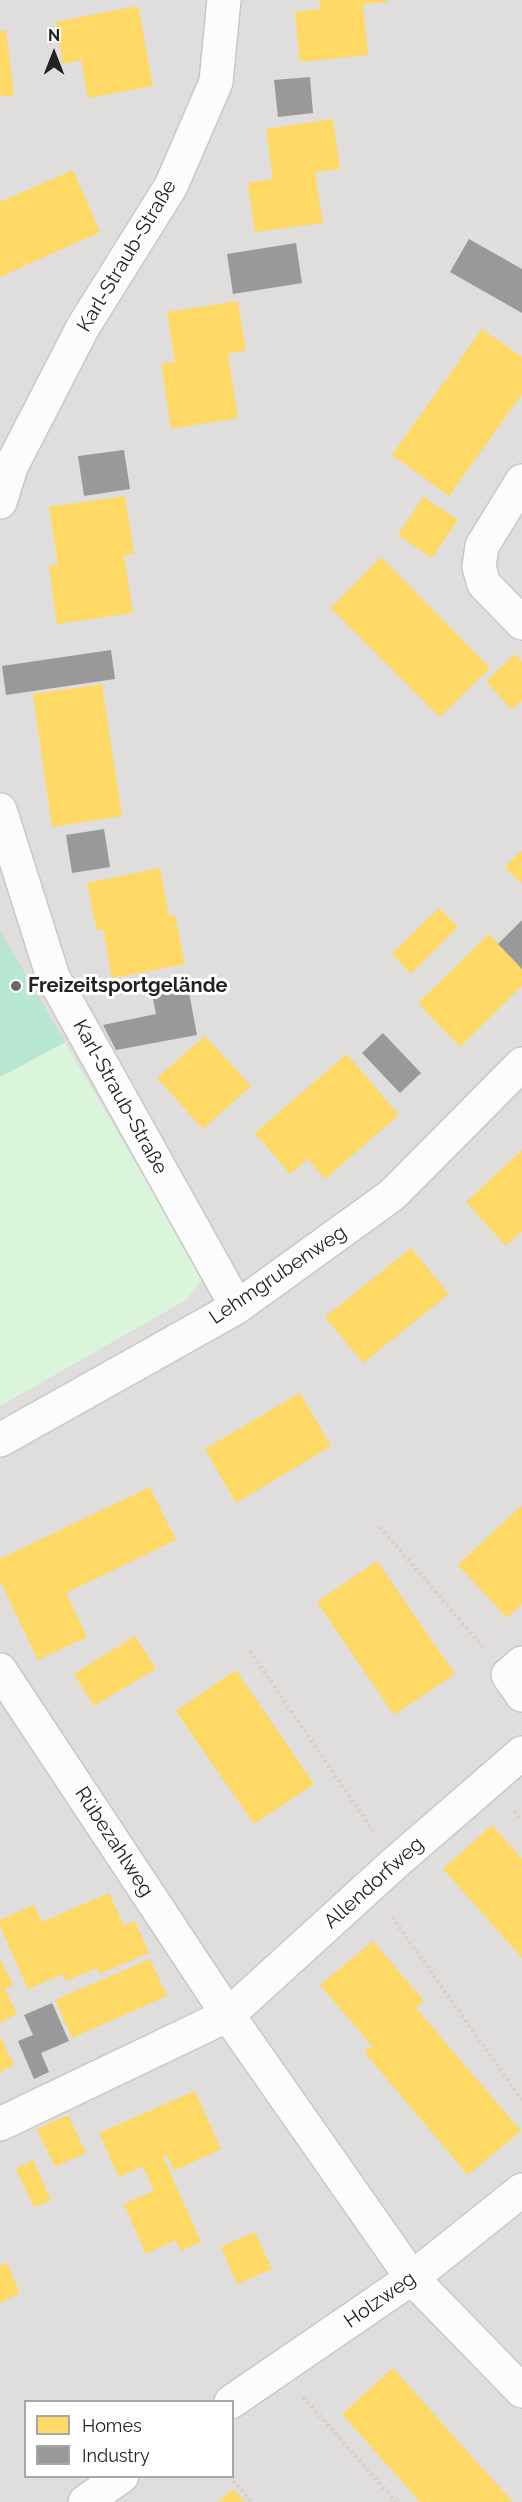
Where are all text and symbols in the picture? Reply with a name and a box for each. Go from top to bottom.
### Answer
north arrow [24,24,84,84]
text: N [48,26,60,45]
street label: Karl-Straub-Straße [72,176,182,336]
place label: Freizeitsportgelände [28,974,228,998]
marker: Freizeitsportgelände [9,979,23,993]
street label: Karl-Straub-Straße [68,1016,172,1178]
street label: Lehmgrubenweg [205,1220,351,1330]
street label: Rübezahlweg [70,1783,158,1901]
street label: Allendorfweg [319,1832,429,1934]
street label: Holzweg [340,2267,420,2333]
legend [24,2400,234,2478]
text: Homes [82,2415,142,2436]
text: Industry [82,2445,150,2466]

